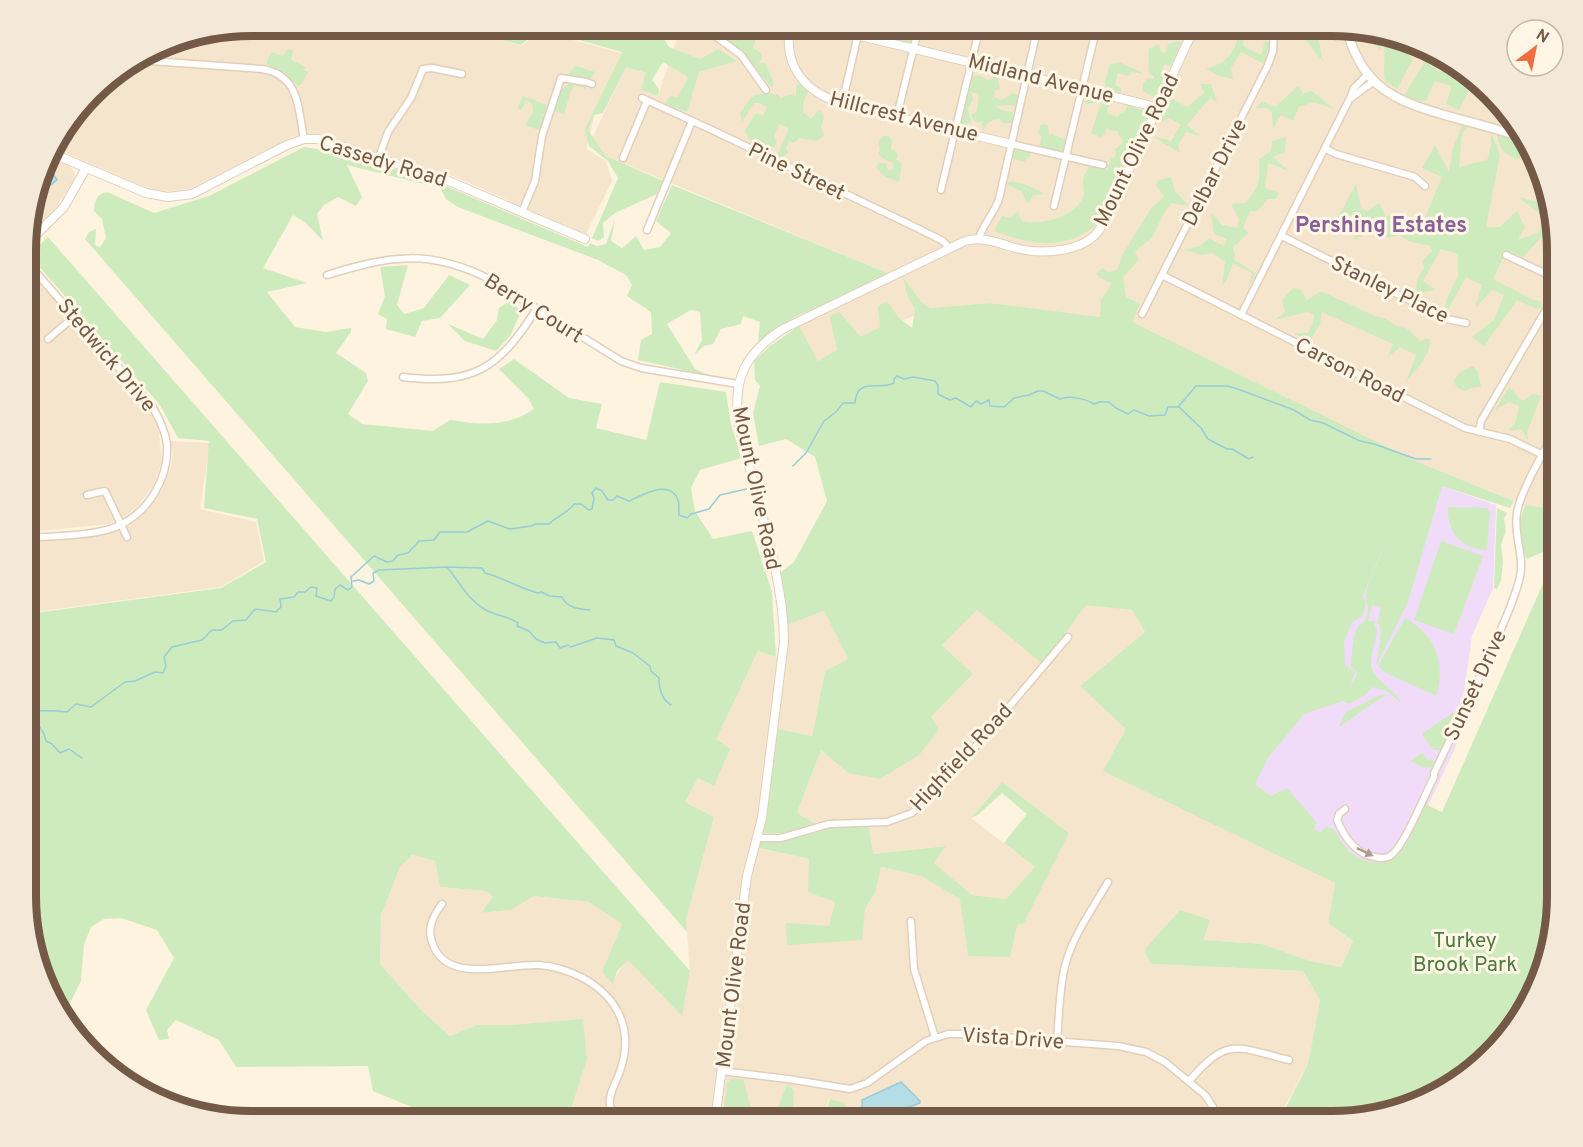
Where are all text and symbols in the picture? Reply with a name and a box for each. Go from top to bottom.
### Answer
north arrow [1505,18,1565,78]
text: N [1532,25,1552,49]
street label: Midland Avenue [965,48,1116,111]
street label: Mount Olive Road [1089,70,1186,231]
street label: Hillcrest Avenue [827,86,981,149]
street label: Delbar Drive [1177,114,1254,231]
street label: Cassedy Road [315,130,450,195]
street label: Pine Street [743,137,849,207]
district label: Pershing Estates [1295,213,1467,240]
street label: Stanley Place [1326,250,1453,330]
street label: Berry Court [479,268,588,350]
street label: Stedwick Drive [50,294,161,418]
street label: Carson Road [1290,332,1409,410]
street label: Mount Olive Road [725,404,786,573]
street label: Sunset Drive [1439,626,1514,746]
street label: Highfield Road [905,698,1019,818]
one-way arrow [1356,848,1373,857]
street label: Mount Olive Road [711,901,758,1070]
park label: Turkey Brook Park [1413,928,1517,979]
street label: Vista Drive [961,1022,1065,1057]

